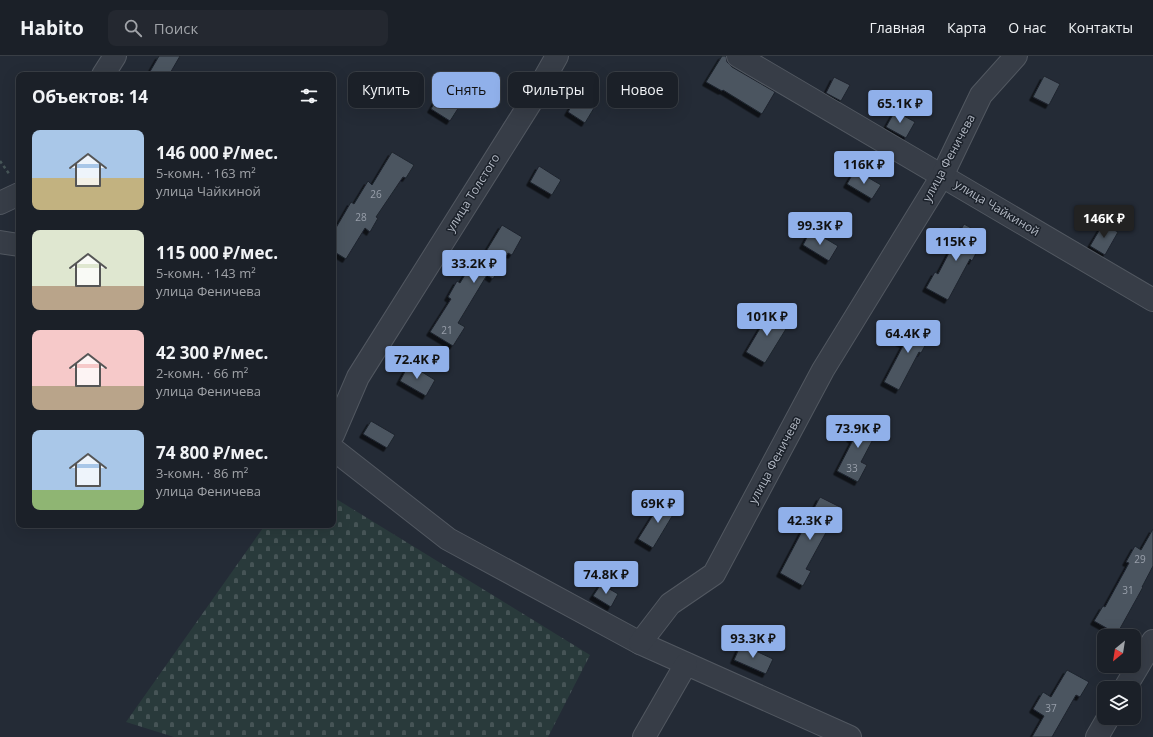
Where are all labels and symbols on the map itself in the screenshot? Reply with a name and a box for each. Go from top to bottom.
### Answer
pin: 65.1K ₽ [863,90,937,124]
street label: улица Феничева [918,111,979,205]
street label: улица Толстого [442,150,504,235]
pin: 116K ₽ [831,151,897,185]
street label: улица Чайкиной [951,175,1043,240]
house number: 26 [370,187,382,201]
pin: 146K ₽ [1071,205,1137,239]
house number: 28 [355,210,367,224]
pin: 99.3K ₽ [783,212,857,246]
pin: 115K ₽ [923,228,989,262]
pin: 33.2K ₽ [437,250,511,284]
pin: 101K ₽ [734,303,800,337]
pin: 64.4K ₽ [871,320,945,354]
house number: 21 [441,323,453,337]
pin: 72.4K ₽ [380,346,454,380]
street label: улица Феничева [744,413,805,507]
pin: 73.9K ₽ [821,415,895,449]
house number: 33 [846,461,858,475]
pin: 69K ₽ [630,490,686,524]
pin: 42.3K ₽ [773,507,847,541]
house number: 29 [1134,552,1146,566]
pin: 74.8K ₽ [569,561,643,595]
house number: 31 [1122,583,1134,597]
pin: 93.3K ₽ [716,625,790,659]
north arrow [1097,629,1141,673]
house number: 37 [1045,701,1057,715]

